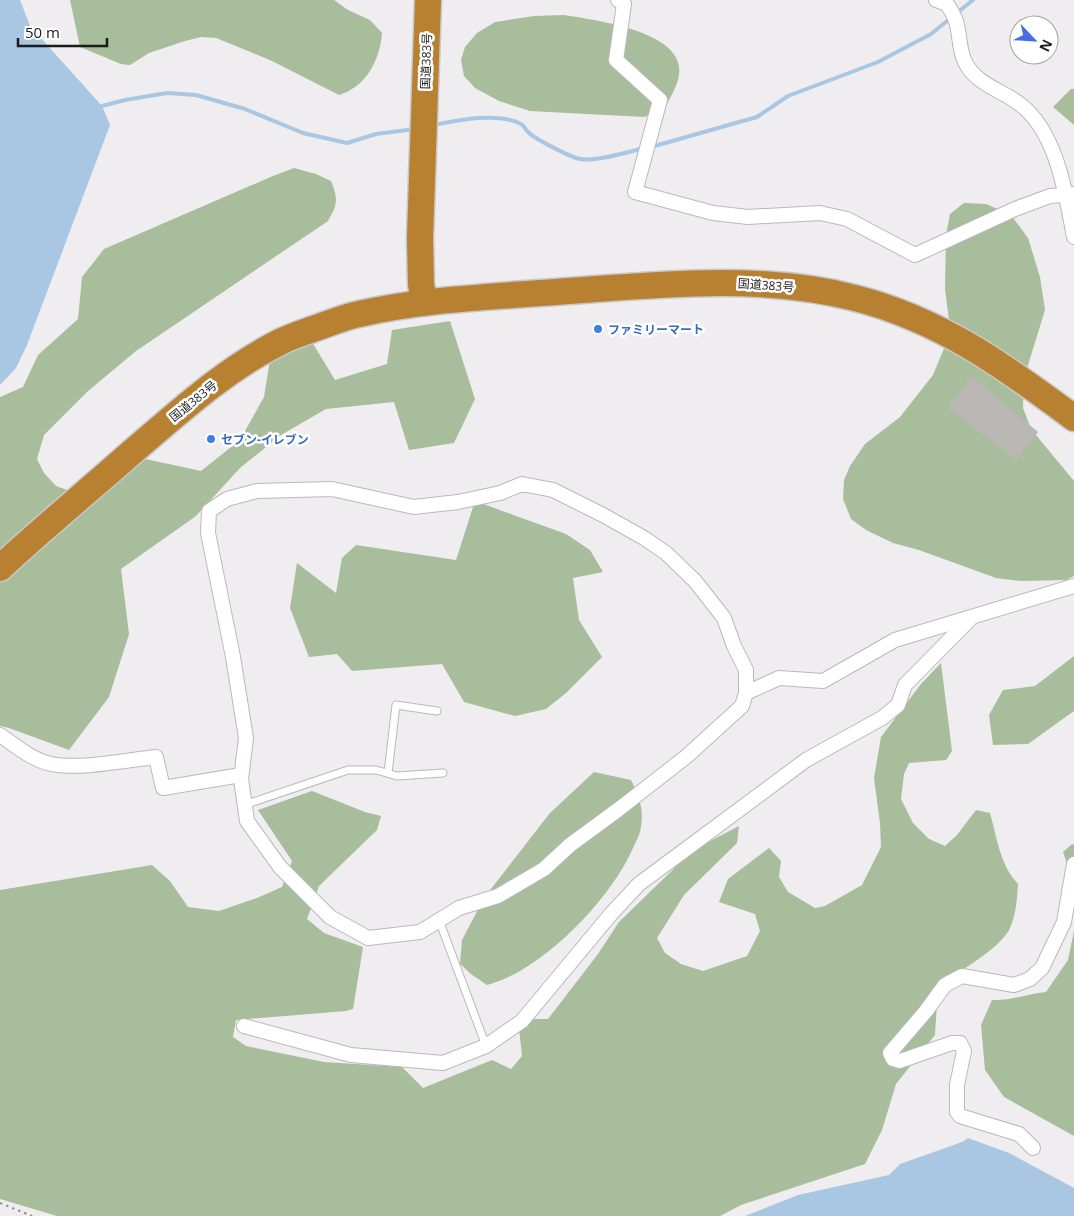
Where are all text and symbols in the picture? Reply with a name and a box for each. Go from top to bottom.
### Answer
scale bar [18,15,106,47]
north arrow [1009,15,1059,65]
text: 50 m [25,22,60,42]
street label: 国道383号 [417,32,435,90]
text: N [1035,37,1057,55]
street label: 国道383号 [737,275,795,295]
place label: ファミリーマート [608,321,704,338]
marker: ファミリーマート [592,323,604,335]
street label: 国道383号 [166,377,220,425]
place label: セブン-イレブン [221,431,309,448]
marker: セブン-イレブン [205,433,217,445]

